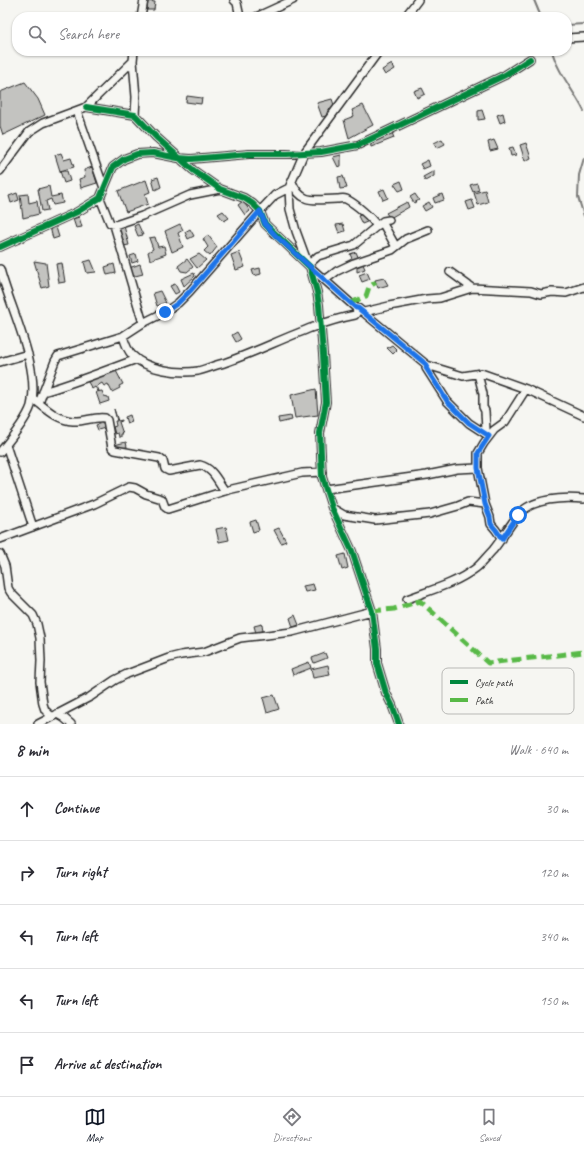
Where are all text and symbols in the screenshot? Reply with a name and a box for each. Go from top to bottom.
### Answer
search box [12,12,572,56]
icon: search [26,23,48,45]
text: Search here [58,25,119,44]
route end [156,303,174,321]
route start [509,506,527,524]
legend [442,668,574,714]
text: Cycle path [475,675,514,689]
text: Path [475,693,494,707]
text: 8 min [16,740,49,761]
text: Walk · 640 m [509,742,568,758]
icon: ahead [16,798,38,820]
text: Continue [54,799,99,818]
text: 30 m [546,801,568,817]
icon: right [16,862,38,884]
text: Turn right [54,863,107,882]
text: 120 m [540,865,568,881]
icon: left [16,926,38,948]
text: Turn left [54,927,97,946]
text: 340 m [540,929,568,945]
icon: left [16,990,38,1012]
text: Turn left [54,991,97,1010]
text: 150 m [540,993,568,1009]
icon: arrive [16,1054,38,1076]
text: Arrive at destination [54,1055,161,1074]
tab: Map [84,1106,106,1144]
tab: Directions [273,1106,311,1144]
tab: Saved [478,1106,500,1144]

